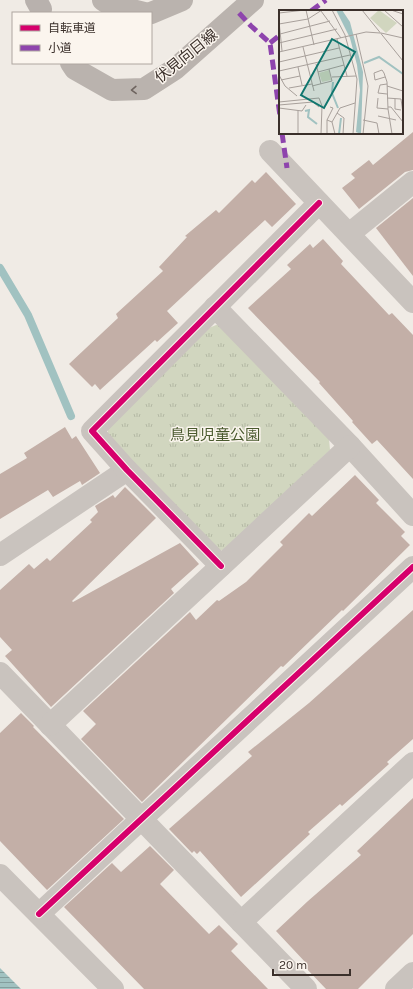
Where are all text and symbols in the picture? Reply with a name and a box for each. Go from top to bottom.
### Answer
inset map [279,10,403,134]
legend [12,12,152,64]
text: 自転車道 [48,21,96,35]
street label: 伏見向日線 [151,25,221,87]
text: 小道 [48,41,72,55]
one-way arrow [131,85,137,94]
park label: 鳥見児童公園 [170,426,260,444]
scale bar [273,951,350,977]
text: 20 m [279,958,307,972]

